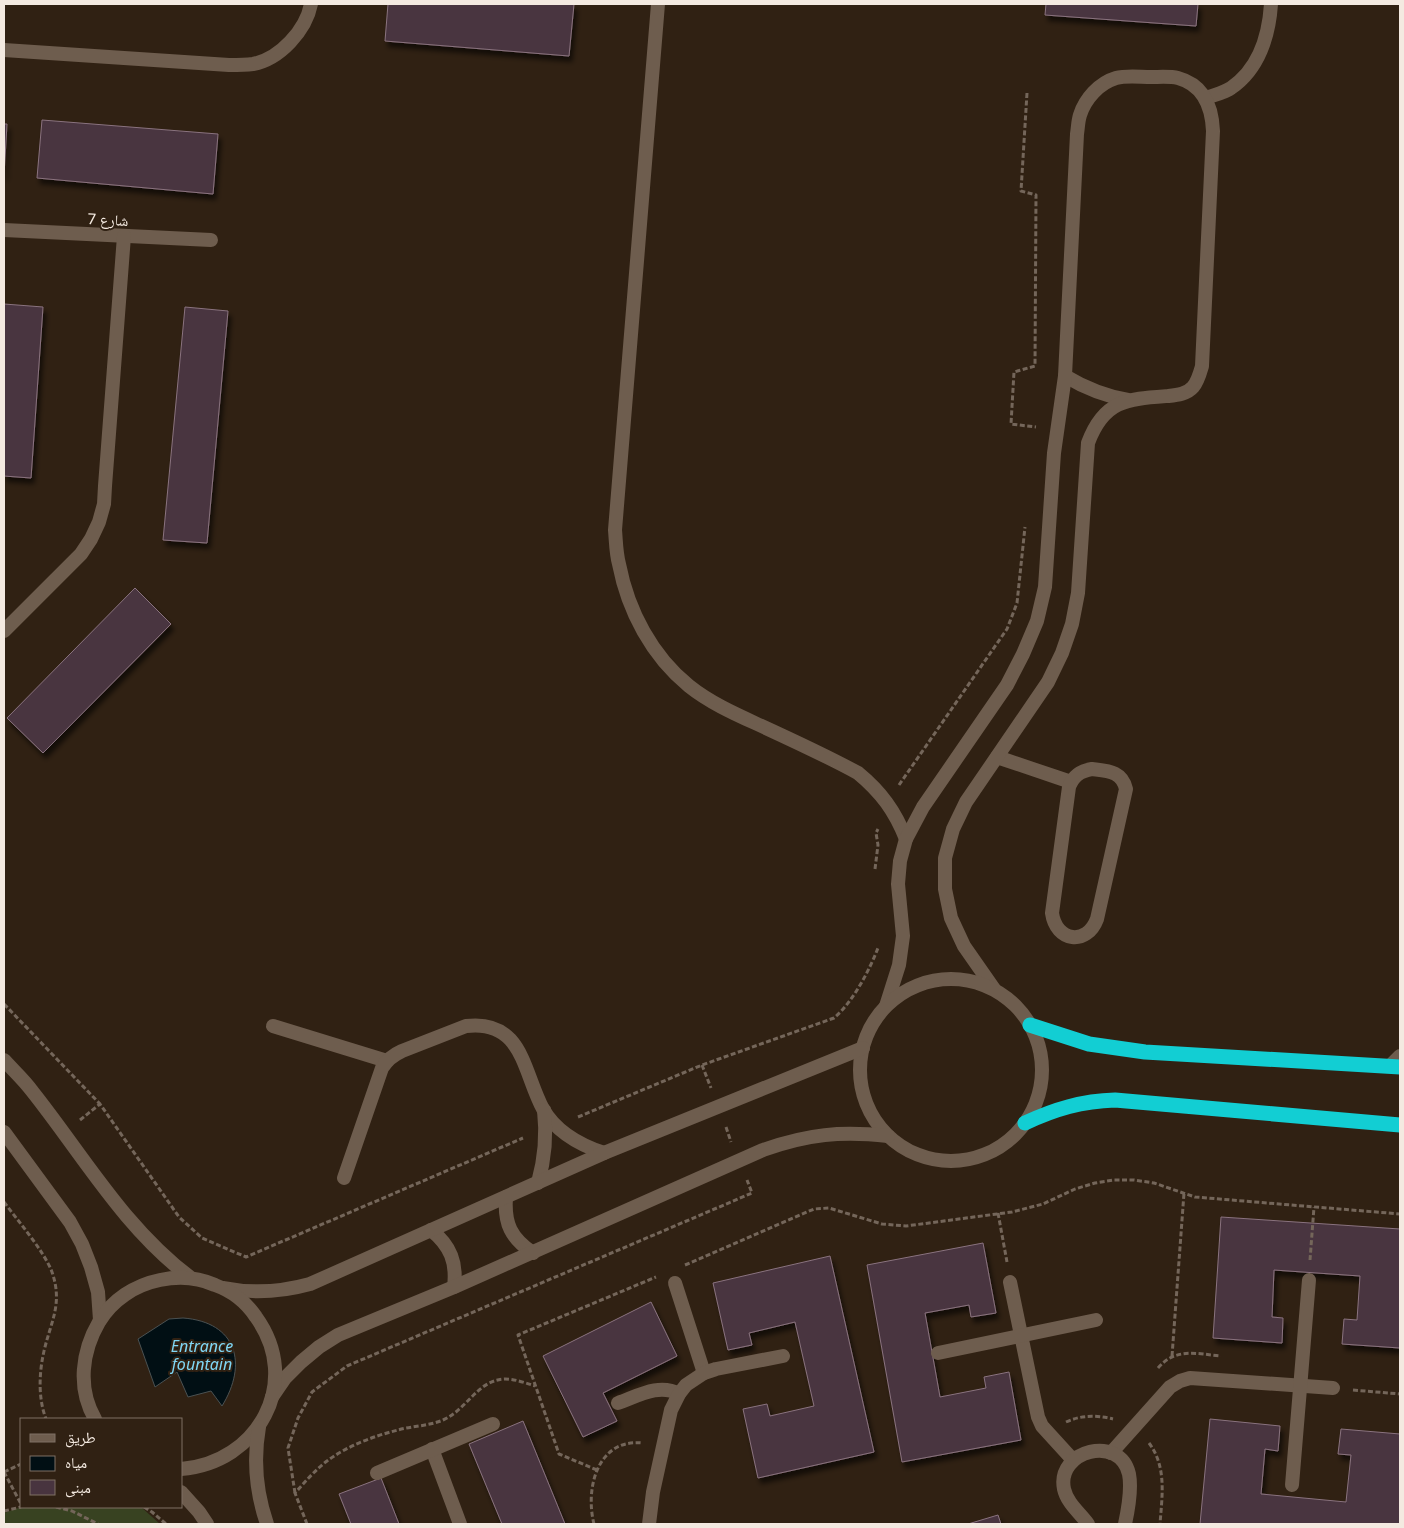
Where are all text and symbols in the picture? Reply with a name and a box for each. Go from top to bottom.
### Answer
street label: شارع 7 [87,208,129,231]
water label: Entrance fountain [170,1335,233,1375]
legend [20,1418,182,1508]
text: طريق [65,1427,96,1448]
text: مياه [65,1452,87,1472]
text: مبنى [65,1477,91,1498]

